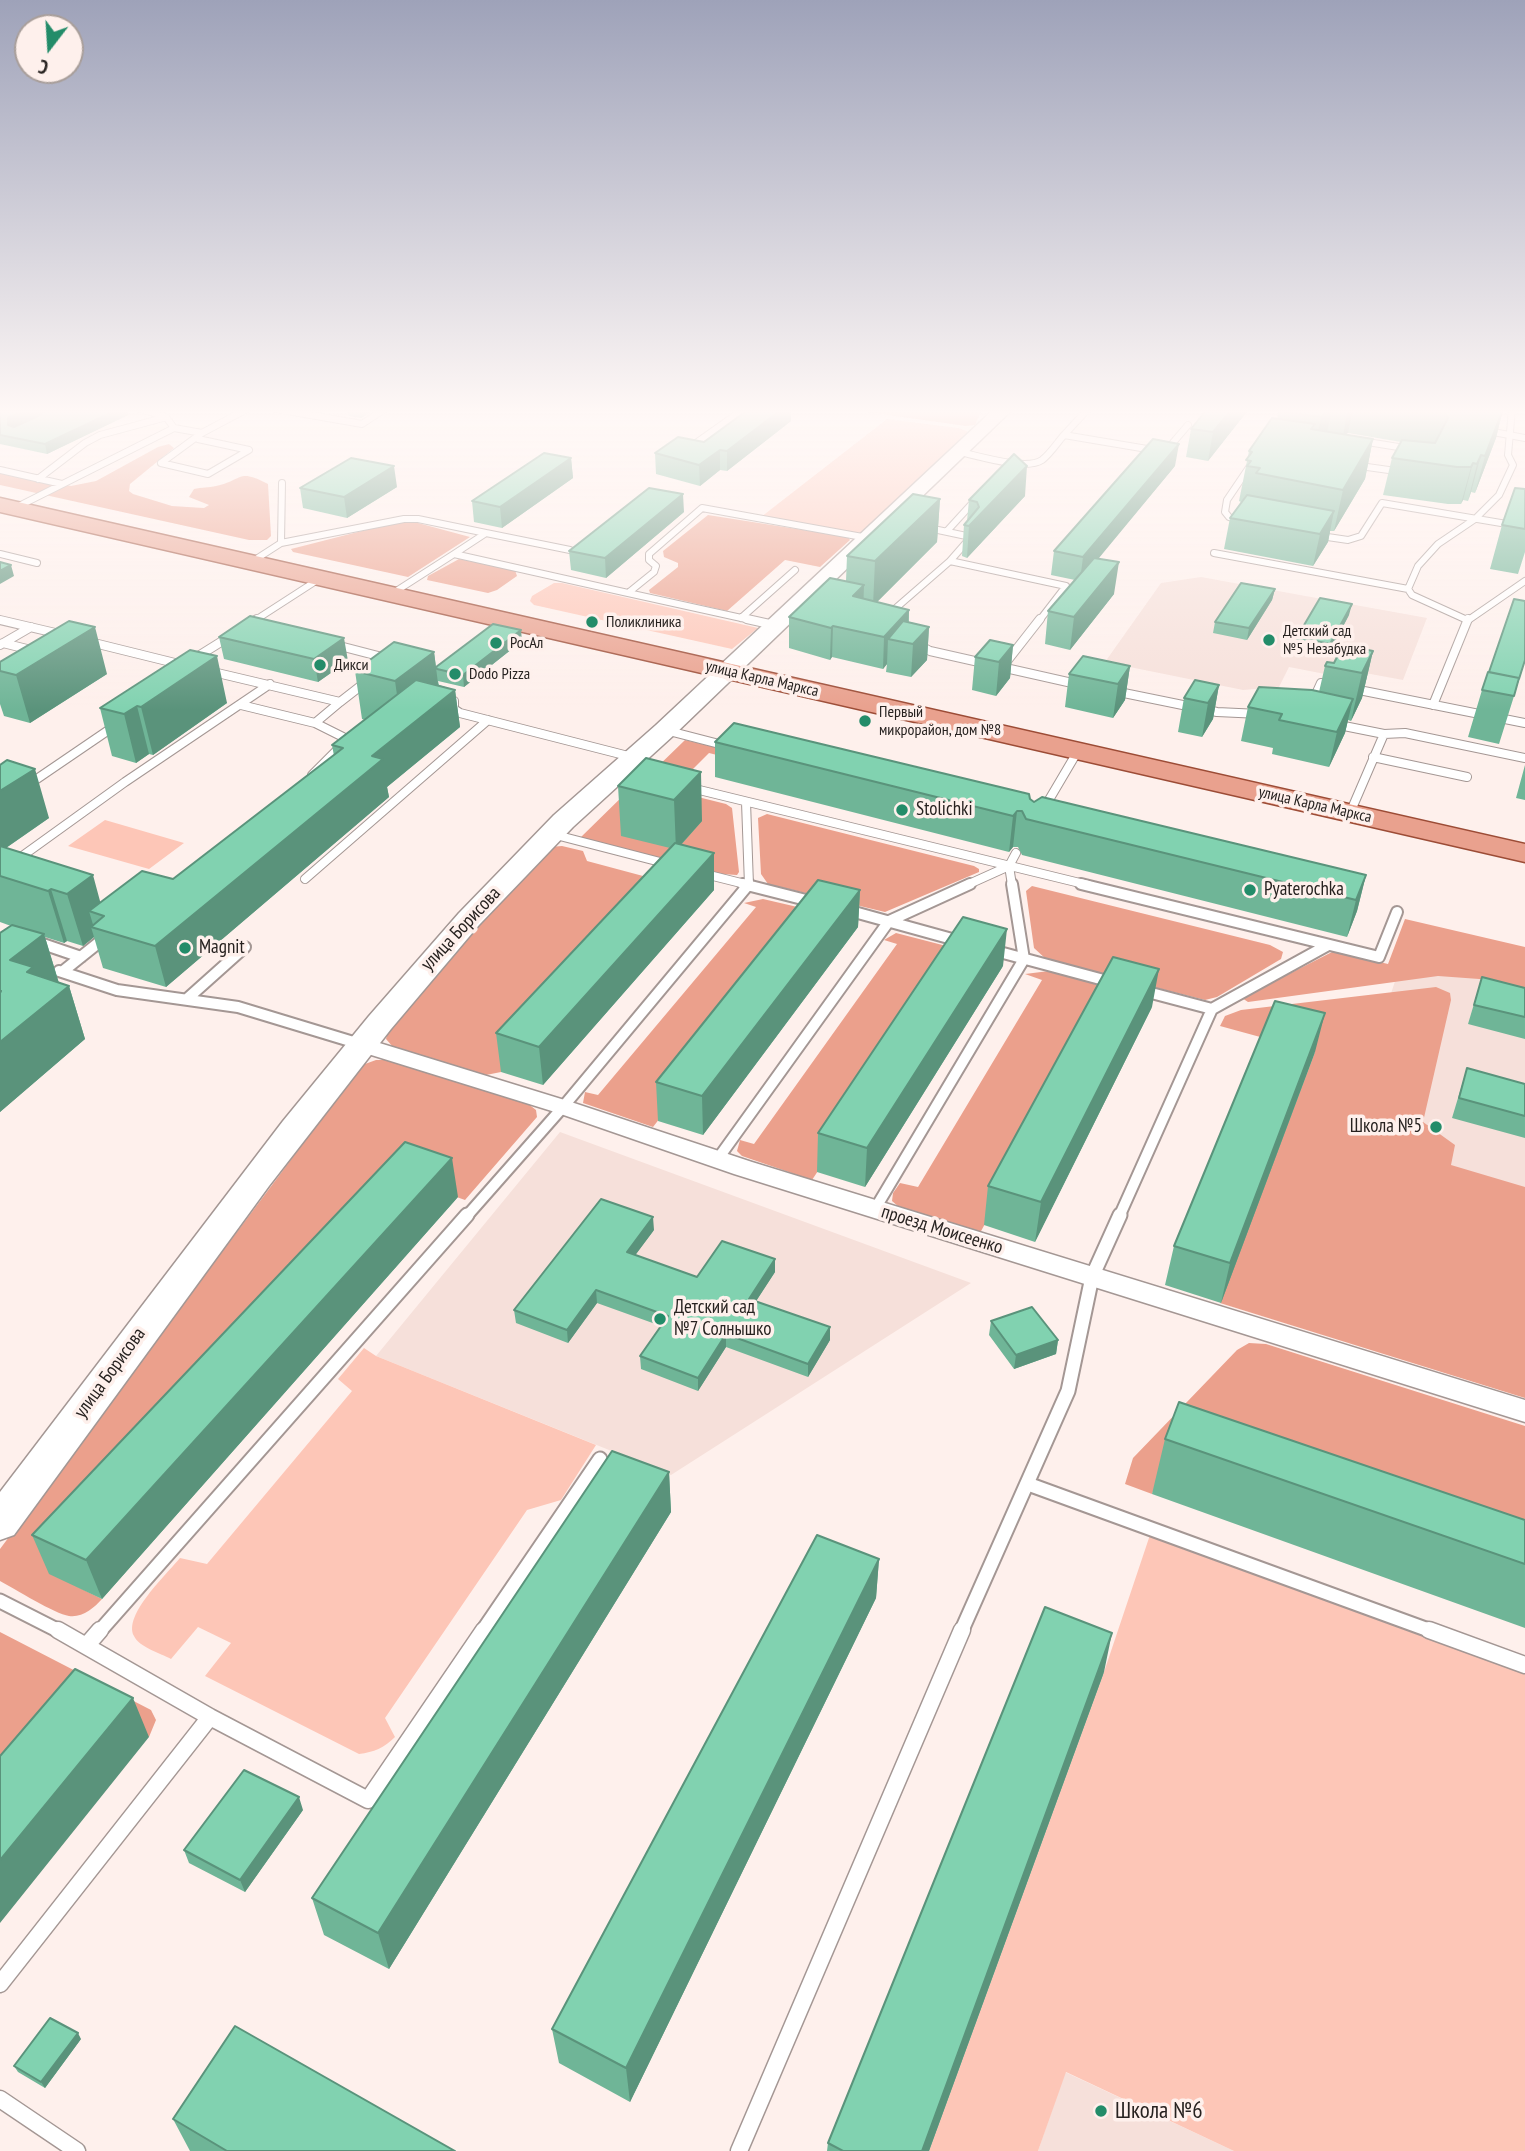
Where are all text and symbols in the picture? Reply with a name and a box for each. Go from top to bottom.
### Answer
north arrow [14,14,84,84]
text: С [36,54,51,80]
place label: Поликлиника [606,612,681,632]
marker: Поликлиника [584,614,600,630]
place label: Детский сад №5 Незабудка [1283,621,1366,659]
marker: Детский сад №5 Незабудка [1261,632,1277,648]
place label: РосАл [510,633,543,653]
marker: РосАл [488,635,504,651]
place label: Дикси [334,655,368,675]
marker: Дикси [312,657,328,673]
street label: улица Карла Маркса [704,657,820,701]
place label: Dodo Pizza [469,664,530,684]
marker: Dodo Pizza [447,666,463,682]
place label: Первый микрорайон, дом №8 [879,702,1001,740]
marker: Первый микрорайон, дом №8 [857,713,873,729]
street label: улица Карла Маркса [1257,783,1373,827]
place label: Stolichki [916,799,973,821]
marker: Stolichki [894,802,910,818]
place label: Pyaterochka [1264,879,1344,901]
street label: улица Борисова [416,882,506,976]
marker: Pyaterochka [1242,882,1258,898]
place label: Magnit [199,937,245,959]
marker: Magnit [177,940,193,956]
place label: Школа №5 [1350,1116,1422,1138]
marker: Школа №5 [1428,1119,1444,1135]
street label: проезд Моисеенко [879,1201,1005,1259]
place label: Детский сад №7 Солнышко [674,1297,772,1341]
marker: Детский сад №7 Солнышко [652,1311,668,1327]
street label: улица Борисова [70,1323,150,1423]
place label: Школа №6 [1115,2097,1202,2125]
marker: Школа №6 [1093,2103,1109,2119]

